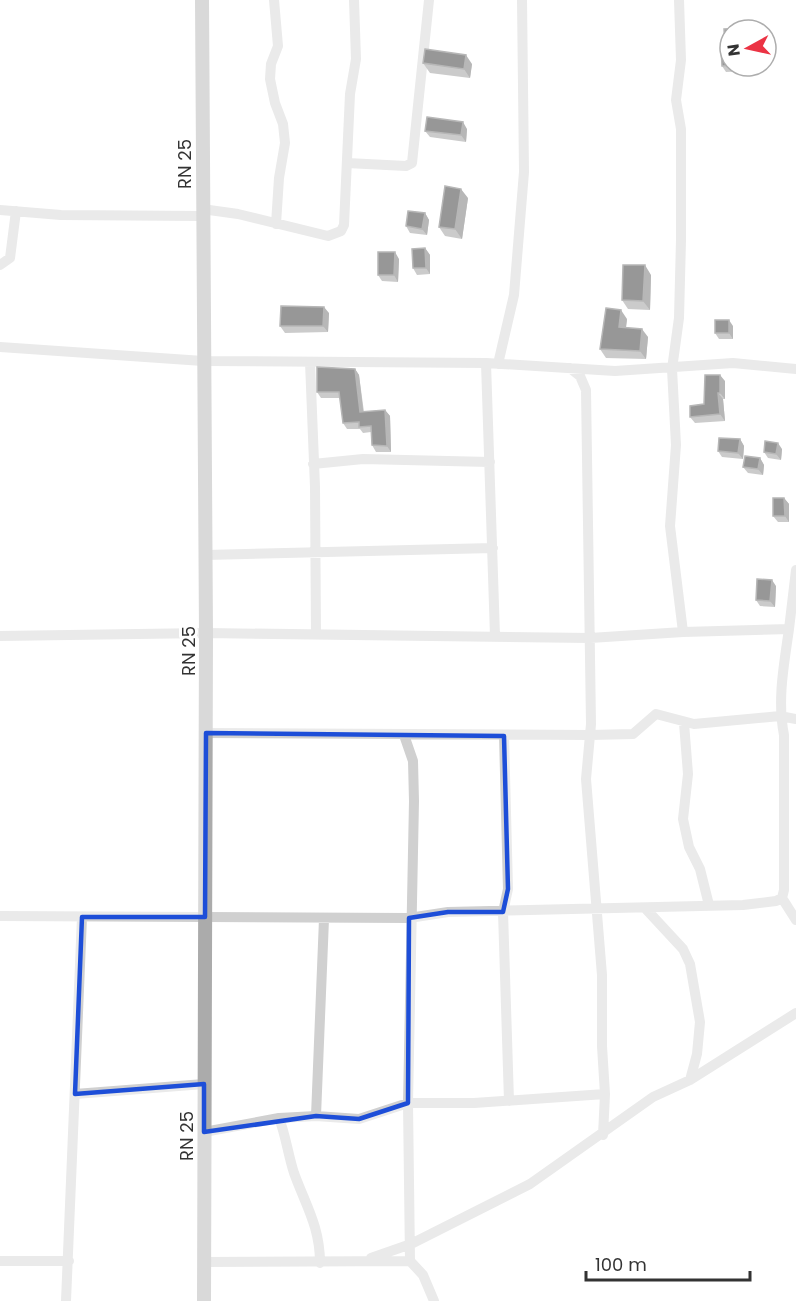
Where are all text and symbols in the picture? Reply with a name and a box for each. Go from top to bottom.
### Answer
north arrow [718,18,778,78]
text: N [721,42,746,58]
street label: RN 25 [172,139,197,189]
street label: RN 25 [176,626,201,676]
street label: RN 25 [174,1111,199,1161]
scale bar [586,1244,750,1282]
text: 100 m [595,1252,647,1277]

